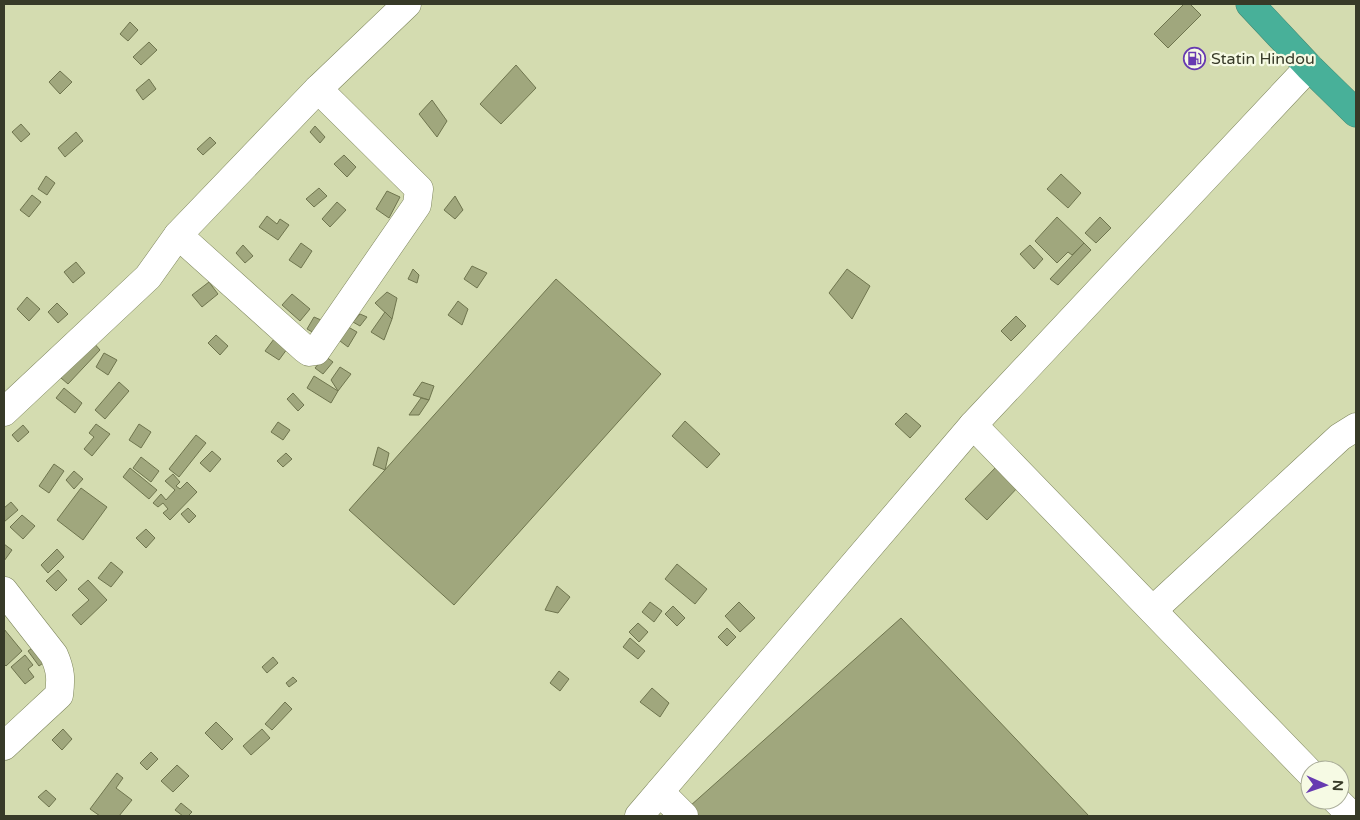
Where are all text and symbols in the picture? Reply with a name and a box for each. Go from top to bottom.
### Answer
fuel station icon: Statin Hindou [1183,46,1207,70]
place label: Statin Hindou [1211,49,1315,69]
north arrow [1300,760,1350,810]
text: N [1329,780,1346,791]

